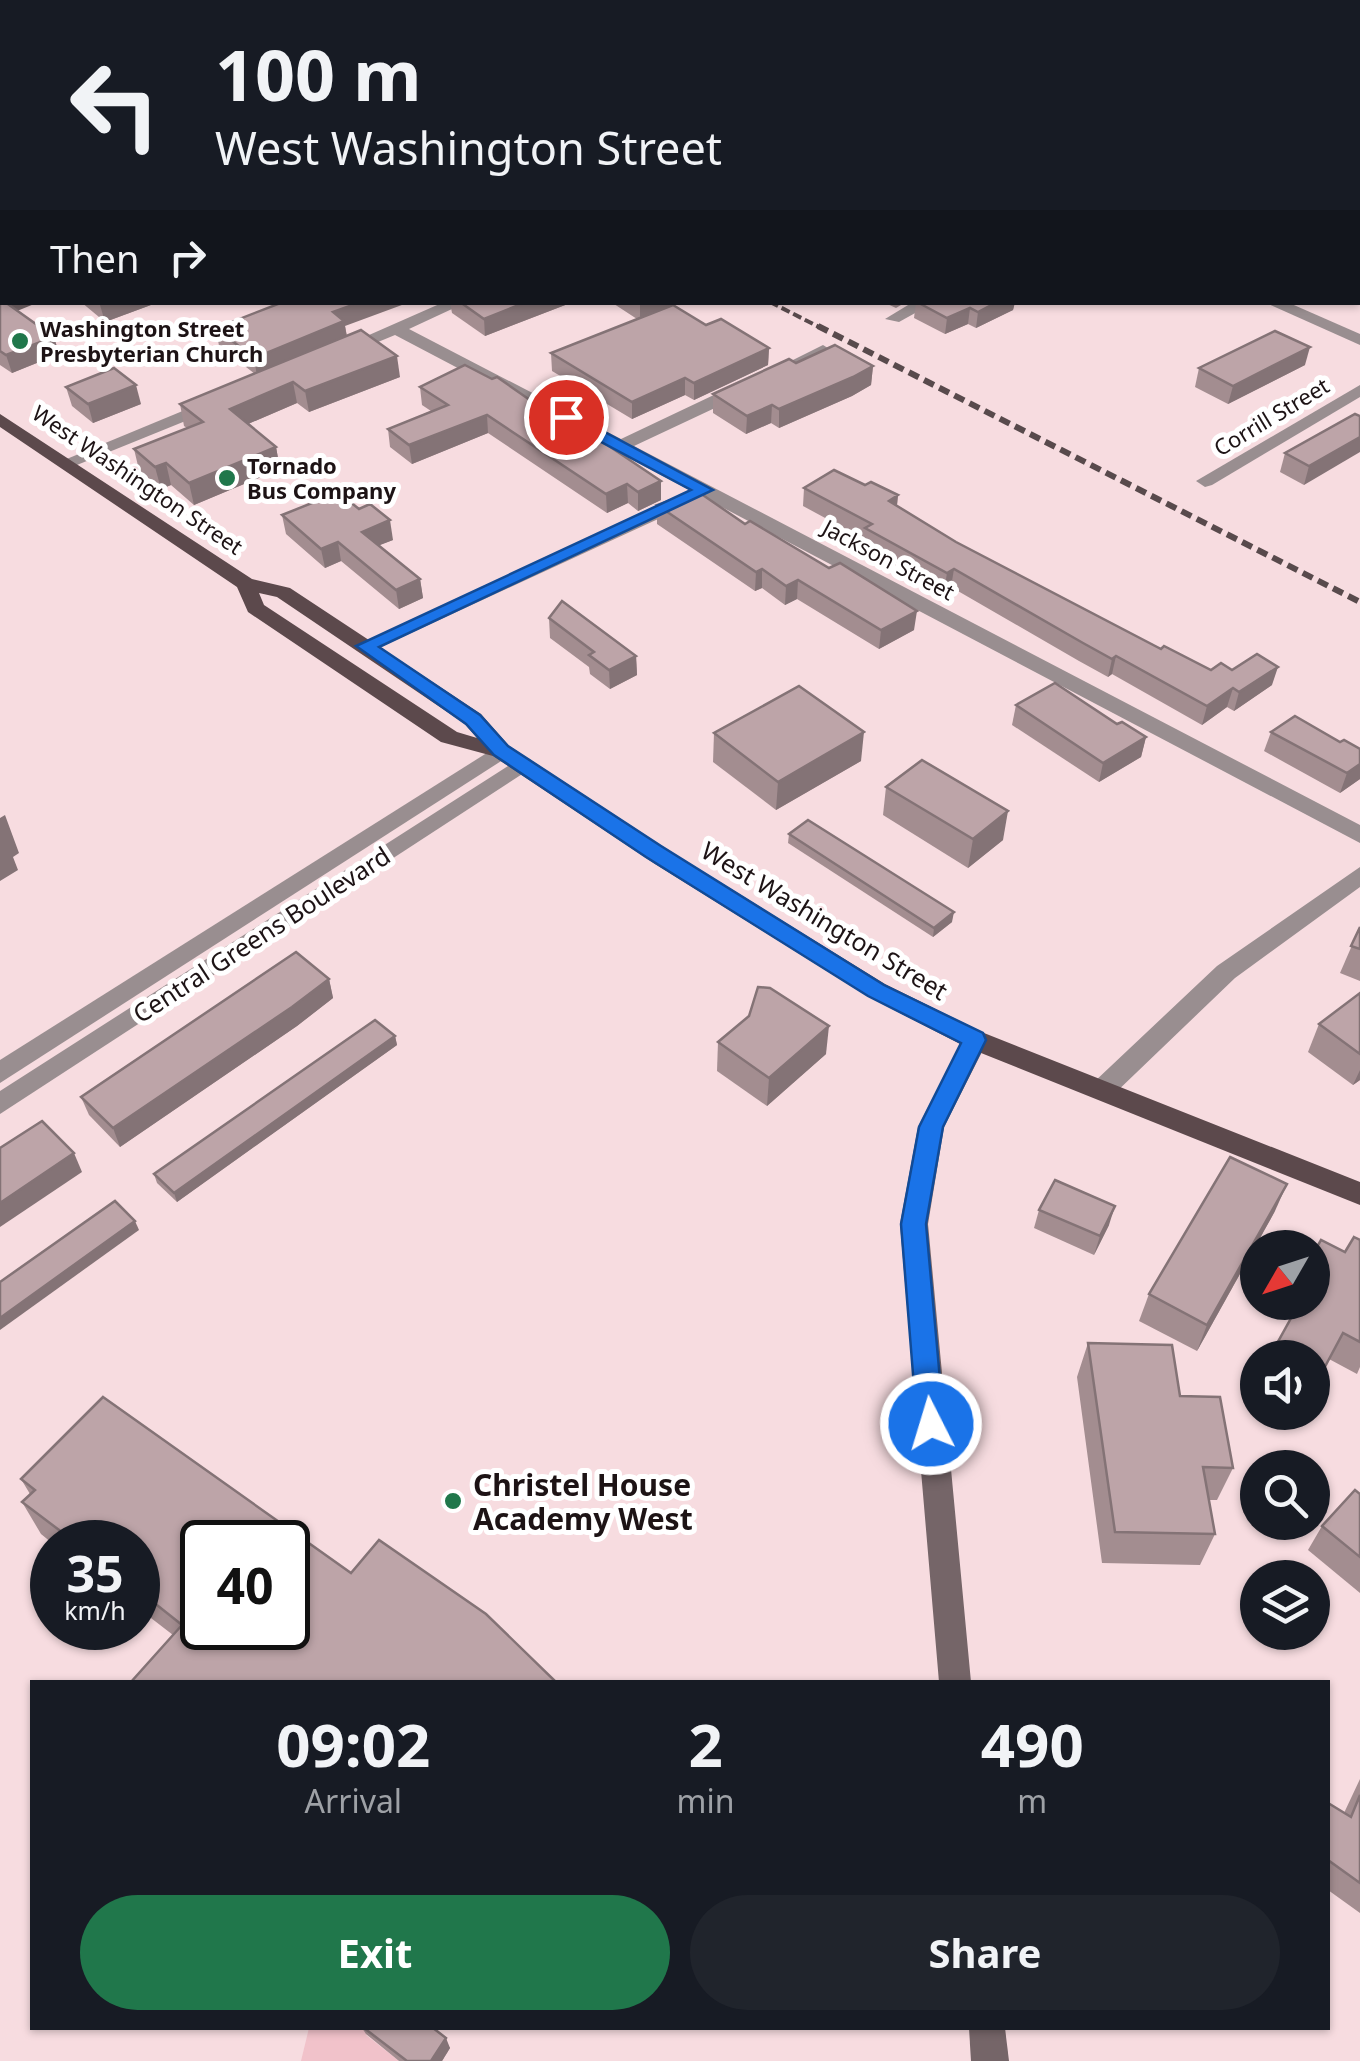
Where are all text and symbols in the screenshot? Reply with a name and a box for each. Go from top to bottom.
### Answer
text: 100 m [215,26,422,122]
icon: left [50,40,180,170]
text: West Washington Street [215,117,722,178]
icon: right [160,230,215,285]
text: Then [50,232,140,284]
place label: Washington Street Presbyterian Church [40,313,263,368]
marker: Washington Street Presbyterian Church [9,330,31,352]
street label: Corrill Street [1208,370,1334,462]
pin [524,375,609,460]
icon: arrive [539,390,594,445]
street label: West Washington Street [27,397,249,561]
place label: Tornado Bus Company [247,450,396,505]
marker: Tornado Bus Company [216,467,238,489]
street label: Jackson Street [816,511,960,606]
street label: West Washington Street [695,833,955,1007]
street label: Central Greens Boulevard [126,838,396,1030]
north arrow [1240,1230,1330,1320]
map controls [1240,1230,1330,1650]
button: sound [1240,1340,1330,1430]
position arrow [879,1372,983,1476]
button: search [1240,1450,1330,1540]
place label: Christel House Academy West [473,1464,693,1539]
marker: Christel House Academy West [442,1490,464,1512]
speed limit sign: 40 [180,1520,310,1650]
text: 35 [66,1539,124,1607]
button: layers [1240,1560,1330,1650]
text: km/h [64,1593,126,1627]
text: 09:02 [276,1703,430,1785]
text: 2 [688,1703,723,1785]
text: 490 [981,1703,1084,1785]
text: Arrival [305,1779,402,1822]
text: min [677,1779,735,1822]
text: m [1017,1779,1047,1822]
button: Exit [80,1895,670,2010]
button: Share [690,1895,1280,2010]

